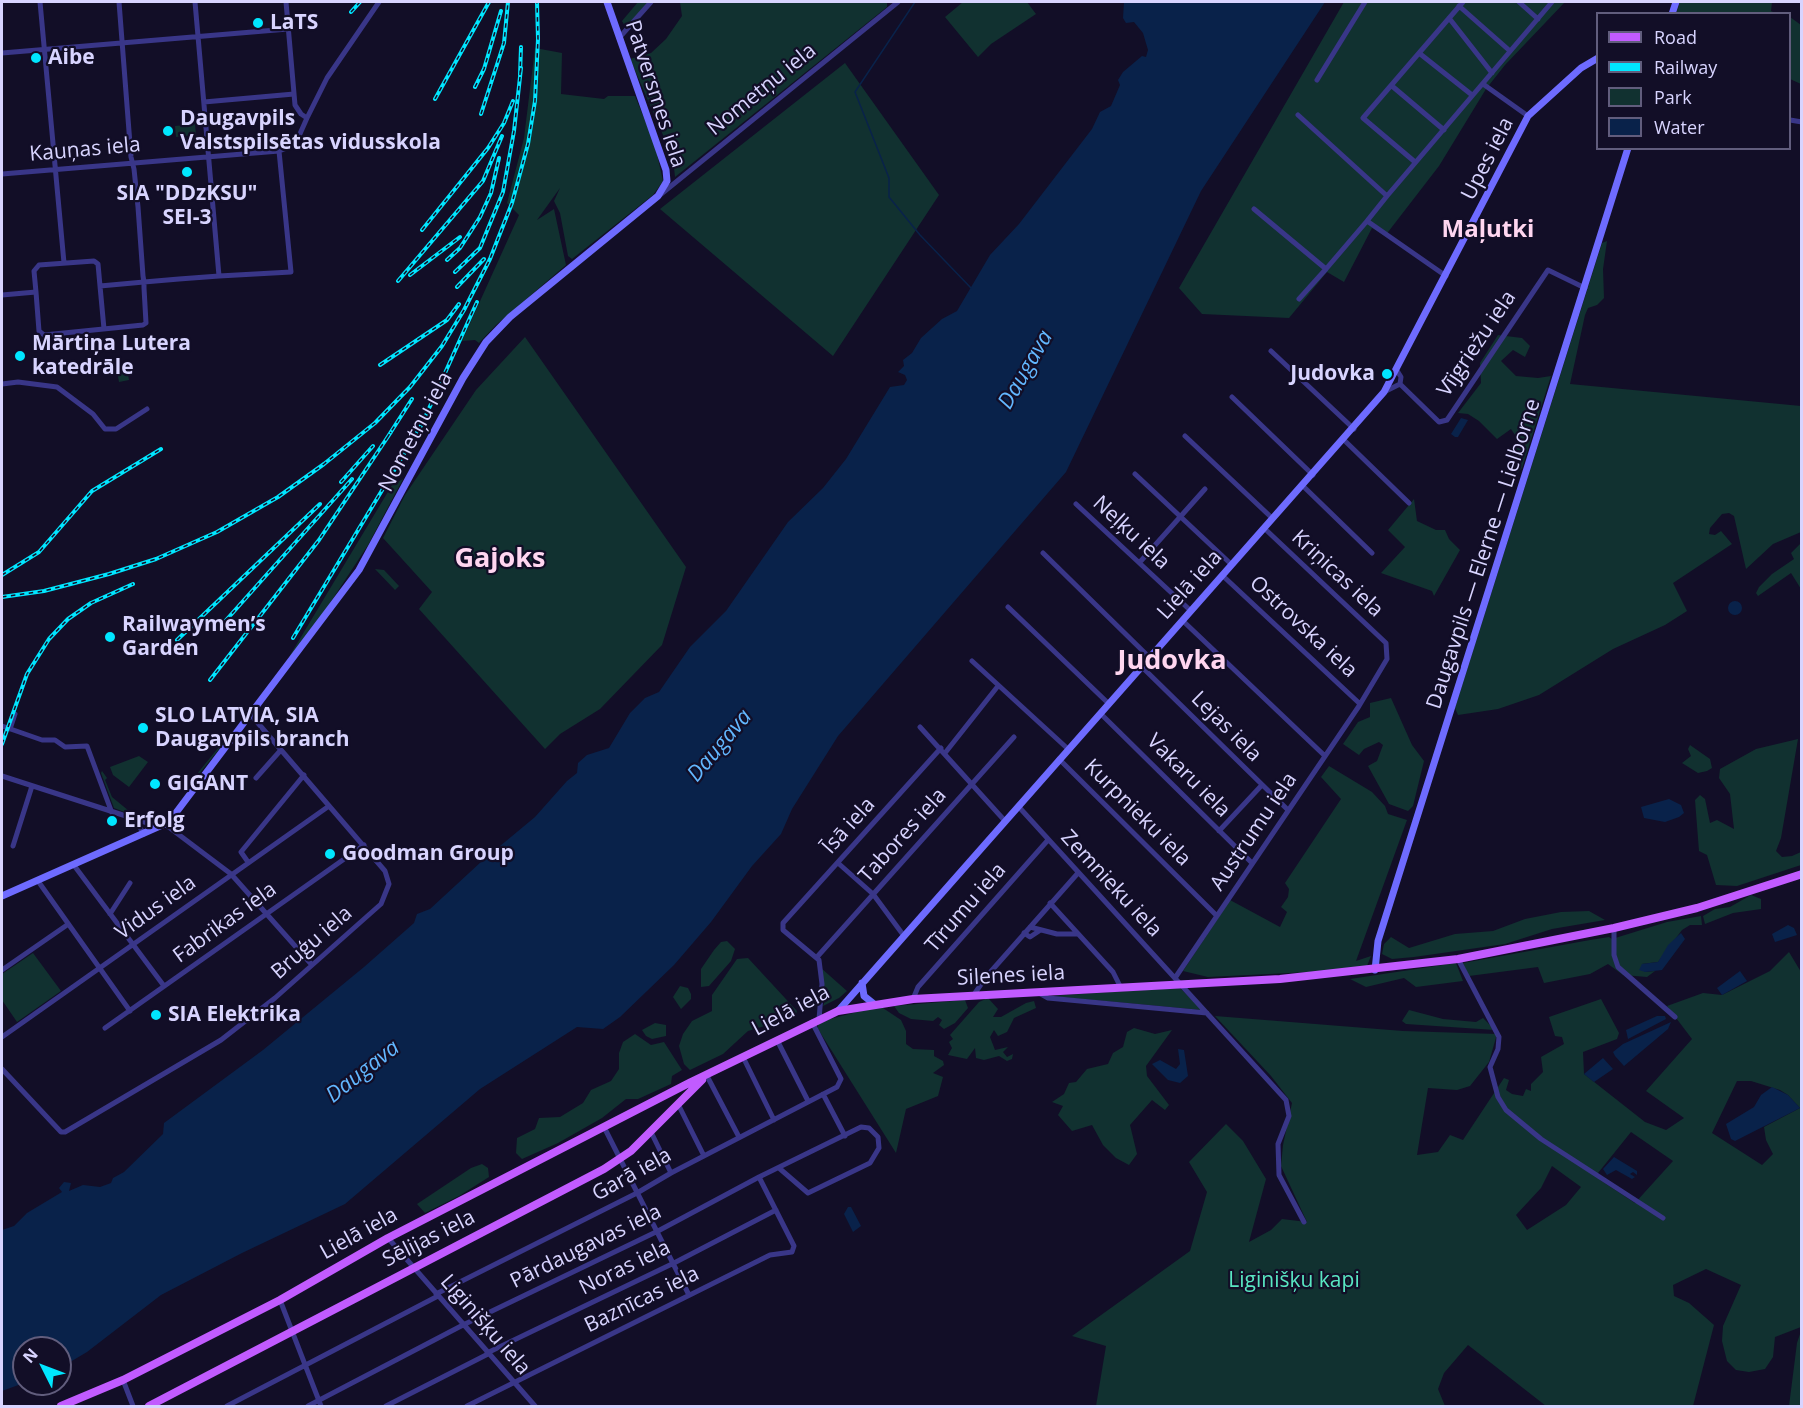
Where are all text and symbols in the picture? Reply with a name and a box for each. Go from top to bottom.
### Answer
place label: LaTS [270,10,318,36]
legend [1596,12,1791,150]
marker: LaTS [251,16,265,30]
street label: Patversmes iela [619,17,691,171]
text: Road [1654,25,1697,49]
street label: Nometņu iela [703,39,821,141]
place label: Aibe [48,45,95,71]
marker: Aibe [29,51,43,65]
text: Railway [1654,55,1717,79]
text: Park [1654,85,1692,109]
place label: Daugavpils Valstspilsētas vidusskola [180,106,441,156]
street label: Upes iela [1456,113,1520,205]
text: Water [1654,115,1705,139]
marker: Daugavpils Valstspilsētas vidusskola [161,124,175,138]
street label: Kauņas iela [28,133,142,167]
marker: SIA "DDzKSU" SEI-3 [180,165,194,179]
place label: SIA "DDzKSU" SEI-3 [116,181,258,231]
district label: Maļutki [1442,216,1534,244]
street label: Vījgriežu iela [1432,286,1522,402]
water label: Daugava [993,326,1059,414]
place label: Mārtiņa Lutera katedrāle [32,331,191,381]
marker: Mārtiņa Lutera katedrāle [13,349,27,363]
place label: Judovka [1290,361,1375,387]
marker: Judovka [1380,367,1394,381]
street label: Nometņu iela [374,368,458,496]
street label: Daugavpils — Elerne — Lielborne [1422,396,1546,712]
street label: Neļķu iela [1087,491,1175,575]
street label: Kriņicas iela [1286,525,1388,623]
district label: Gajoks [455,543,545,575]
street label: Lielā iela [1152,545,1228,625]
street label: Ostrovska iela [1244,571,1362,683]
place label: Railwaymen’s Garden [122,612,266,662]
marker: Railwaymen’s Garden [103,630,117,644]
district label: Judovka [1118,645,1226,677]
street label: Lejas iela [1186,687,1266,767]
place label: SLO LATVIA, SIA Daugavpils branch [155,703,349,753]
water label: Daugava [682,704,758,788]
marker: SLO LATVIA, SIA Daugavpils branch [136,721,150,735]
street label: Vakaru iela [1141,729,1235,823]
street label: Kurpnieku iela [1078,754,1196,872]
street label: Austrumu iela [1205,768,1303,896]
place label: GIGANT [167,771,248,797]
marker: GIGANT [148,777,162,791]
street label: Tabores iela [854,783,952,889]
street label: Īsā iela [817,793,881,859]
place label: Erfolg [124,808,185,834]
marker: Erfolg [105,814,119,828]
street label: Zemnieku iela [1055,825,1167,943]
place label: Goodman Group [342,841,514,867]
marker: Goodman Group [323,847,337,861]
street label: Tīrumu iela [920,858,1012,958]
street label: Vidus iela [111,870,201,946]
street label: Fabrikas iela [168,877,282,969]
street label: Bruģu iela [266,901,358,985]
street label: Silenes iela [956,961,1066,991]
street label: Lielā iela [748,980,834,1042]
place label: SIA Elektrika [168,1002,301,1028]
marker: SIA Elektrika [149,1008,163,1022]
water label: Daugava [321,1035,405,1109]
street label: Garā iela [588,1143,676,1207]
street label: Pārdaugavas iela [506,1200,666,1294]
street label: Lielā iela [316,1202,402,1266]
street label: Sēlijas iela [379,1205,479,1273]
street label: Noras iela [575,1235,675,1301]
street label: Baznīcas iela [581,1261,703,1339]
park label: Liginišķu kapi [1228,1268,1360,1294]
street label: Liginišķu iela [435,1270,535,1380]
north arrow [12,1336,72,1396]
text: N [18,1343,43,1367]

